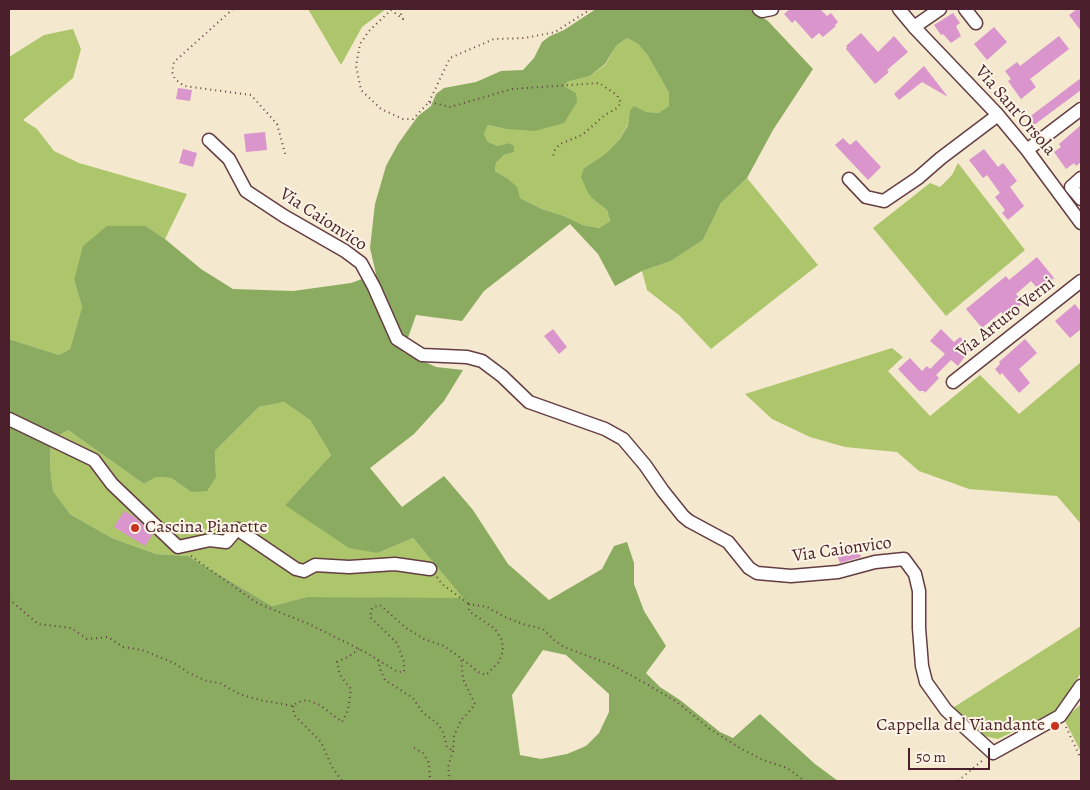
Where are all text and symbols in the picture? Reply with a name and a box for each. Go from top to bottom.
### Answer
street label: Via Sant'Orsola [970,62,1060,160]
street label: Via Caionvico [275,184,371,256]
street label: Via Arturo Verni [953,273,1059,363]
place label: Cascina Pianette [145,517,267,539]
marker: Cascina Pianette [129,522,141,534]
street label: Via Caionvico [791,532,893,568]
place label: Cappella del Viandante [876,715,1045,737]
marker: Cappella del Viandante [1049,720,1061,732]
scale bar [910,738,992,770]
text: 50 m [916,747,946,767]

